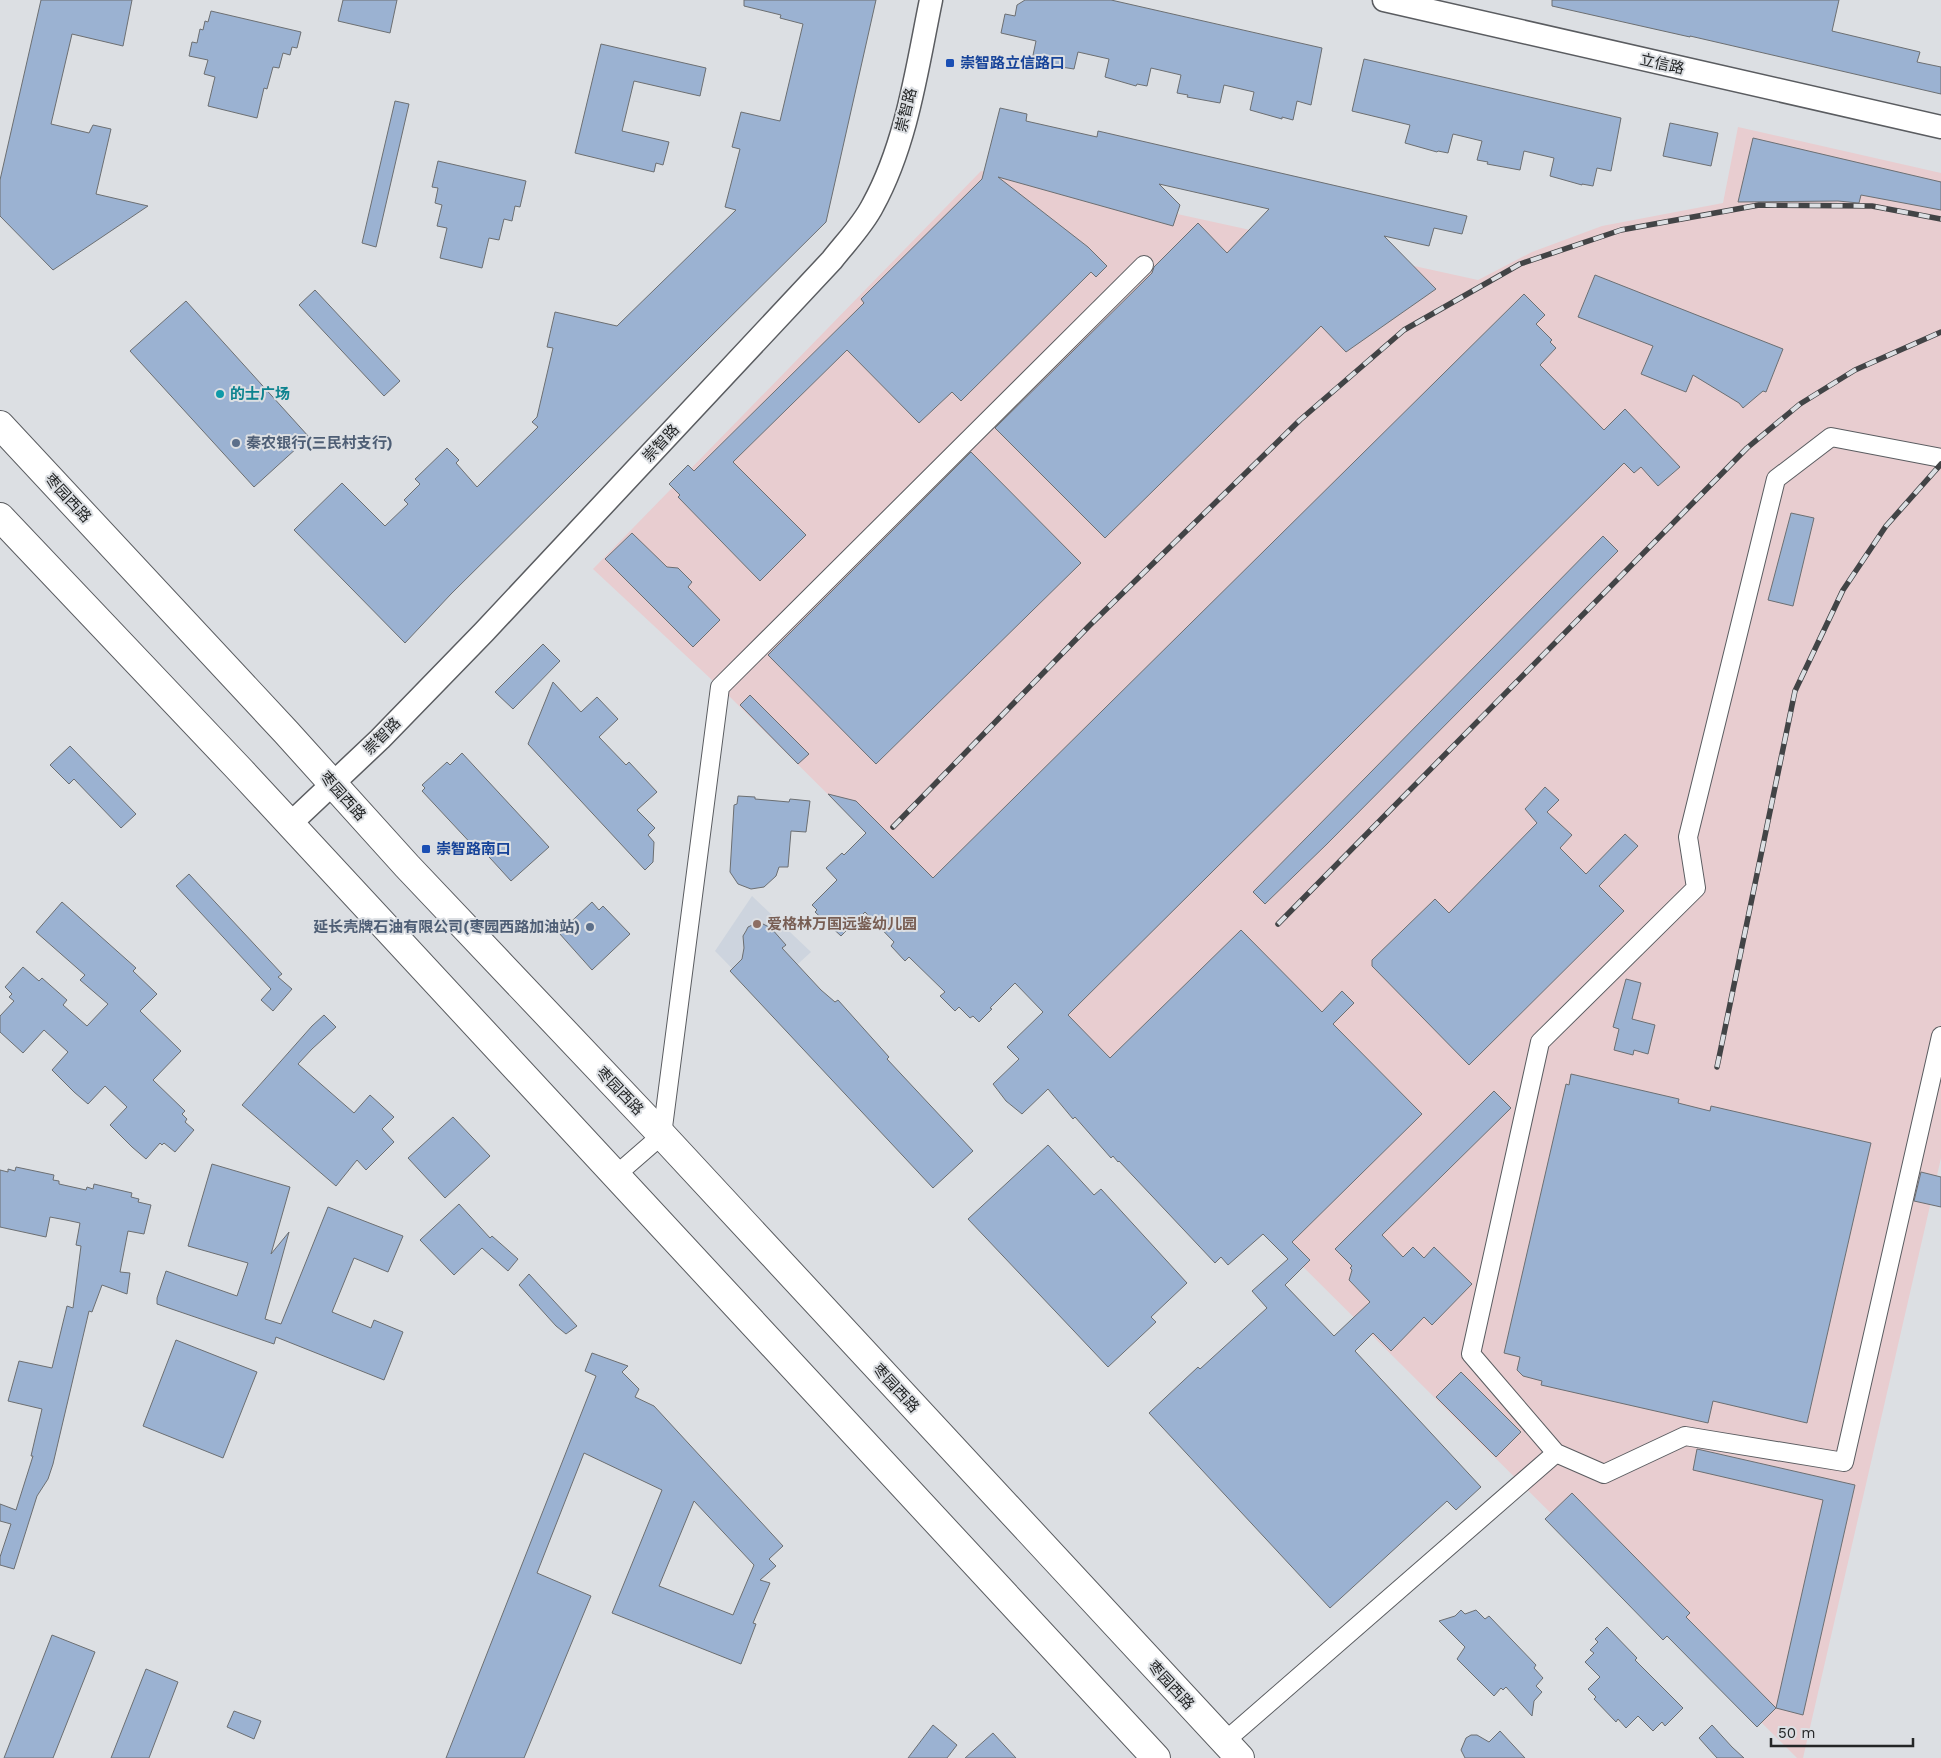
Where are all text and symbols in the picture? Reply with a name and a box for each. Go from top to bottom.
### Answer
street label: 立信路 [1638,50,1686,78]
place label: 崇智路立信路口 [960,54,1065,72]
marker: 崇智路立信路口 [944,57,956,69]
street label: 崇智路 [892,86,920,134]
place label: 的士广场 [230,385,290,403]
marker: 的士广场 [214,388,226,400]
street label: 崇智路 [639,420,683,466]
place label: 秦农银行(三民村支行) [246,434,393,452]
marker: 秦农银行(三民村支行) [230,437,242,449]
street label: 枣园西路 [41,470,95,526]
street label: 崇智路 [360,714,404,758]
street label: 枣园西路 [316,768,370,824]
place label: 崇智路南口 [436,840,511,858]
marker: 崇智路南口 [420,843,432,855]
place label: 爱格林万国远鉴幼儿园 [767,915,917,933]
place label: 延长壳牌石油有限公司(枣园西路加油站) [313,918,580,936]
marker: 爱格林万国远鉴幼儿园 [751,918,763,930]
marker: 延长壳牌石油有限公司(枣园西路加油站) [584,921,596,933]
street label: 枣园西路 [593,1063,647,1119]
street label: 枣园西路 [869,1360,923,1416]
street label: 枣园西路 [1144,1657,1198,1713]
scale bar [1771,1716,1914,1748]
text: 50 m [1778,1724,1815,1742]

